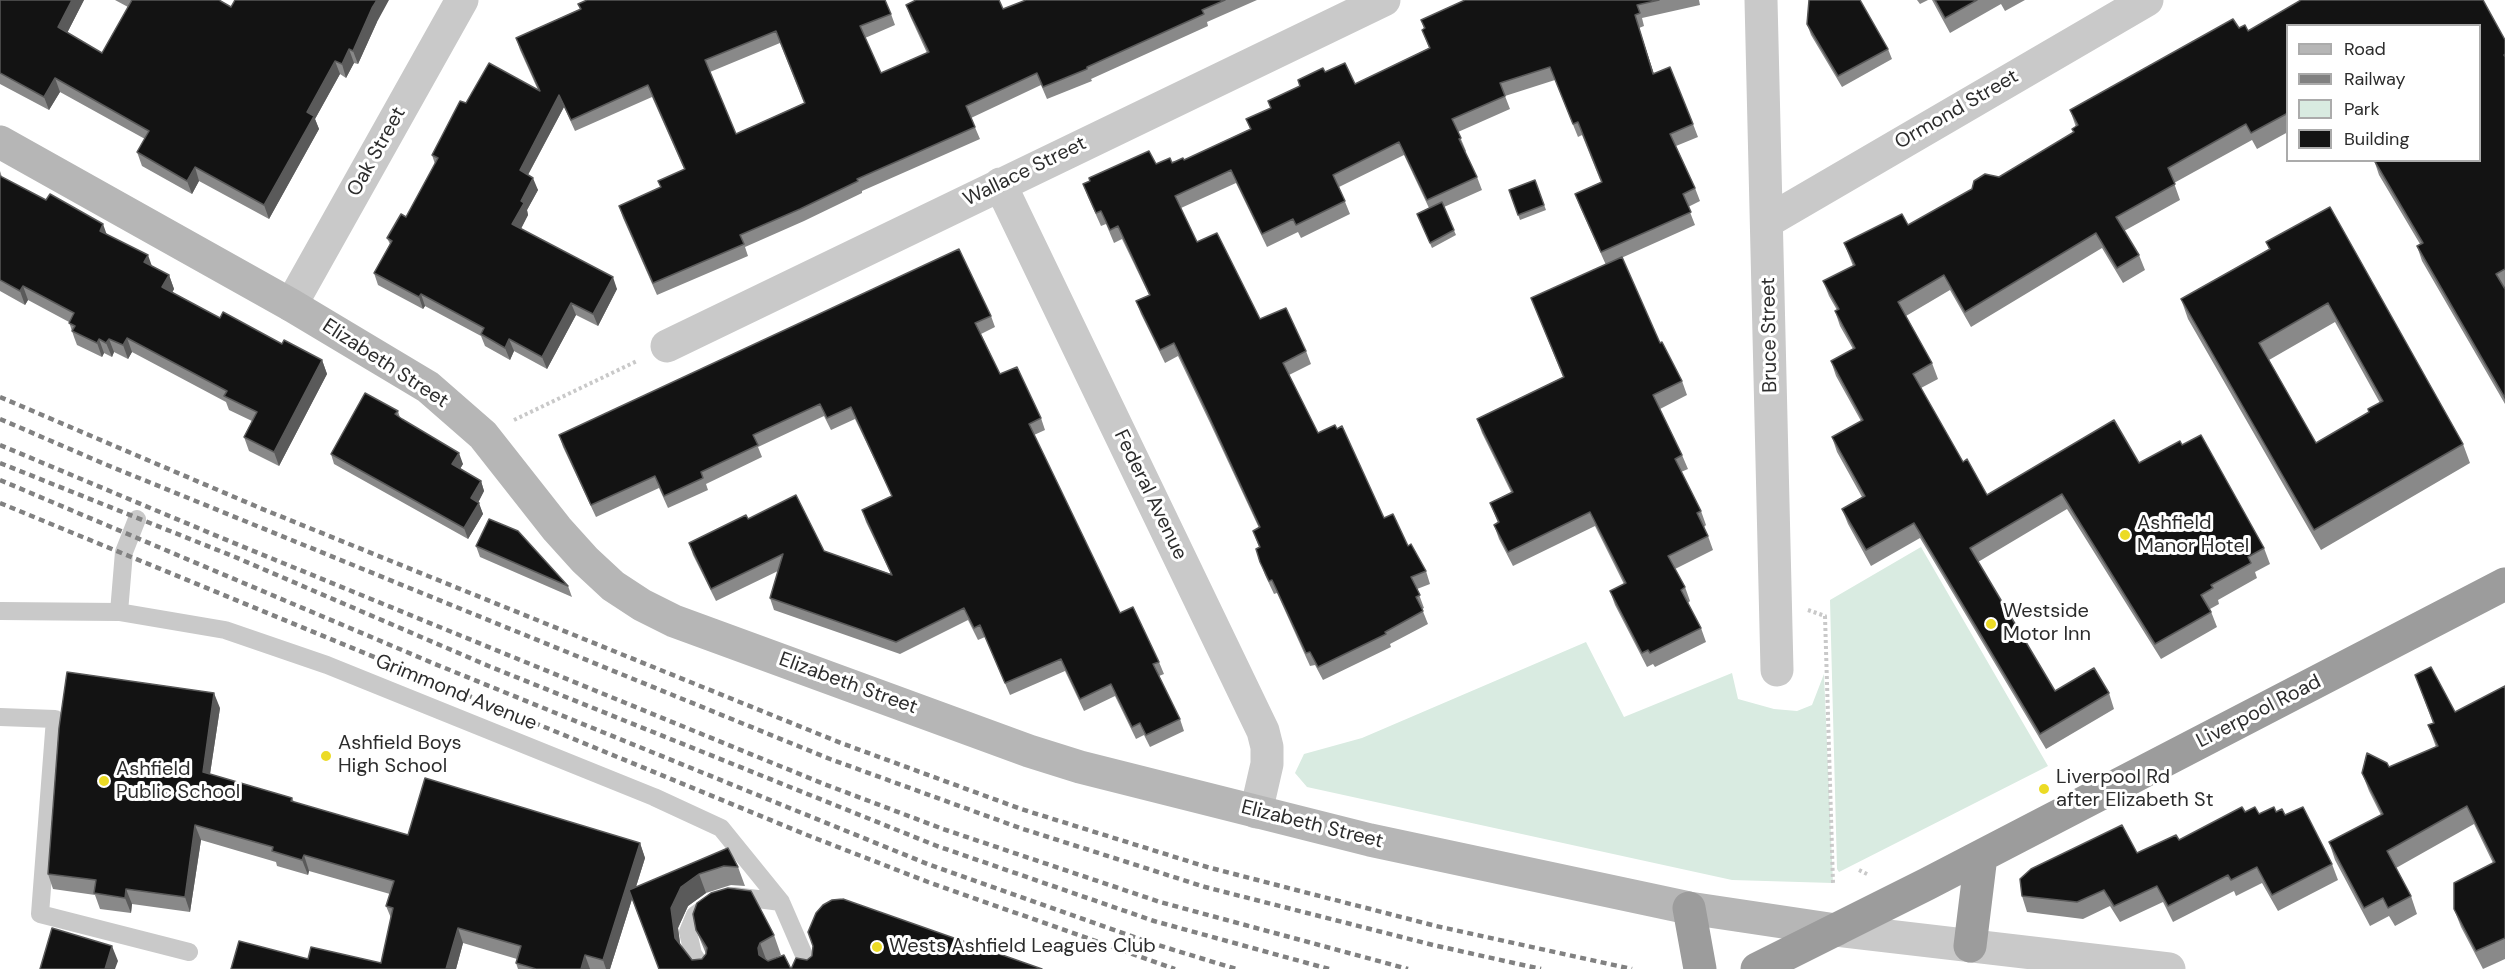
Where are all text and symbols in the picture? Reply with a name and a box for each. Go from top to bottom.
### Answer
legend [2286,24,2481,162]
text: Road [2344,37,2386,61]
street label: Ormond Street [1891,65,2023,155]
text: Railway [2344,67,2406,91]
text: Park [2344,97,2380,121]
street label: Oak Street [343,103,411,201]
text: Building [2344,127,2409,151]
street label: Wallace Street [960,132,1090,212]
street label: Bruce Street [1757,277,1783,393]
street label: Elizabeth Street [317,314,453,414]
street label: Federal Avenue [1108,426,1192,564]
place label: Ashfield Manor Hotel [2137,512,2249,559]
marker: Ashfield Manor Hotel [2118,528,2132,542]
place label: Westside Motor Inn [2003,600,2091,647]
marker: Westside Motor Inn [1984,617,1998,631]
street label: Elizabeth Street [776,648,920,720]
street label: Grimmond Avenue [372,650,540,736]
street label: Liverpool Road [2193,670,2325,754]
place label: Ashfield Boys High School [338,732,461,779]
marker: Ashfield Boys High School [319,749,333,763]
place label: Ashfield Public School [116,758,240,805]
place label: Liverpool Rd after Elizabeth St [2056,766,2214,813]
marker: Ashfield Public School [97,774,111,788]
marker: Liverpool Rd after Elizabeth St [2037,782,2051,796]
street label: Elizabeth Street [1239,796,1385,854]
place label: Wests Ashfield Leagues Club [889,935,1156,959]
marker: Wests Ashfield Leagues Club [870,940,884,954]

